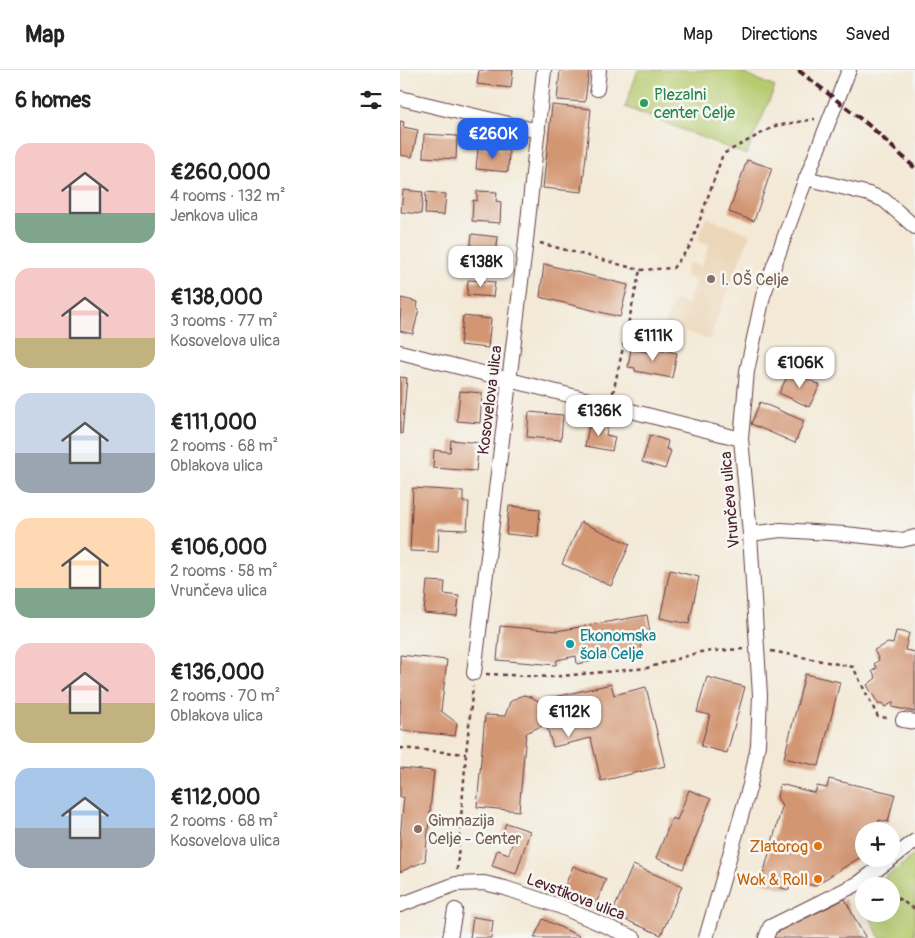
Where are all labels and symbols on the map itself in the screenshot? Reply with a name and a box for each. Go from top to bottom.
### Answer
place label: Plezalni center Celje [654,85,735,123]
marker: Plezalni center Celje [638,97,650,109]
pin: €260K [458,118,528,160]
pin: €138K [446,246,516,288]
place label: I. OŠ Celje [721,269,789,290]
marker: I. OŠ Celje [705,273,717,285]
pin: €111K [618,320,688,362]
street label: Kosovelova ulica [473,344,507,456]
pin: €106K [765,346,835,389]
pin: €136K [564,394,634,437]
street label: Vrunčeva ulica [716,451,744,549]
place label: Ekonomska šola Celje [580,626,656,664]
marker: Ekonomska šola Celje [564,638,576,650]
pin: €112K [534,696,604,738]
place label: Gimnazija Celje - Center [428,811,522,849]
marker: Gimnazija Celje - Center [412,823,424,835]
place label: Zlatorog [749,837,808,857]
marker: Zlatorog [812,840,824,852]
street label: Levstikova ulica [523,869,628,925]
place label: Wok & Roll [737,870,808,890]
marker: Wok & Roll [812,873,824,885]

